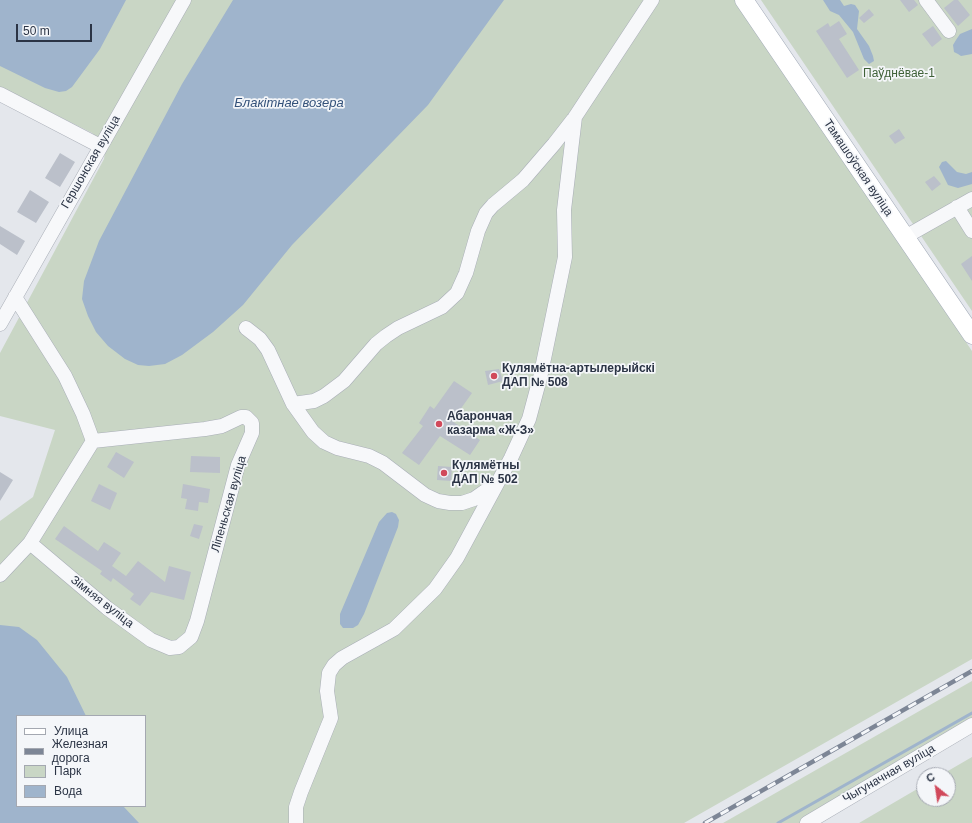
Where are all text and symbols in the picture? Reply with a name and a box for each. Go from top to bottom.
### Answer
scale bar [18,16,94,42]
text: 50 m [23,24,50,38]
park label: Паўднёвае-1 [863,67,935,81]
water label: Блакітнае возера [234,95,344,111]
street label: Гершонская вуліца [59,113,123,211]
street label: Тамашоўская вуліца [820,117,896,219]
place label: Кулямётна-артылерыйскі ДАП № 508 [502,362,655,390]
marker: Кулямётна-артылерыйскі ДАП № 508 [489,371,499,381]
place label: Абарончая казарма «Ж-З» [447,410,534,438]
marker: Абарончая казарма «Ж-З» [434,419,444,429]
street label: Ліпеньская вуліца [208,454,250,554]
place label: Кулямётны ДАП № 502 [452,459,519,487]
marker: Кулямётны ДАП № 502 [439,468,449,478]
street label: Зімняя вуліца [68,573,136,631]
legend [16,715,146,807]
text: Улица [54,724,88,738]
text: Железная дорога [52,737,108,765]
street label: Чыгуначная вуліца [840,742,938,806]
text: Парк [54,764,81,778]
north arrow [916,767,956,807]
text: С [924,770,937,785]
text: Вода [54,784,82,798]

